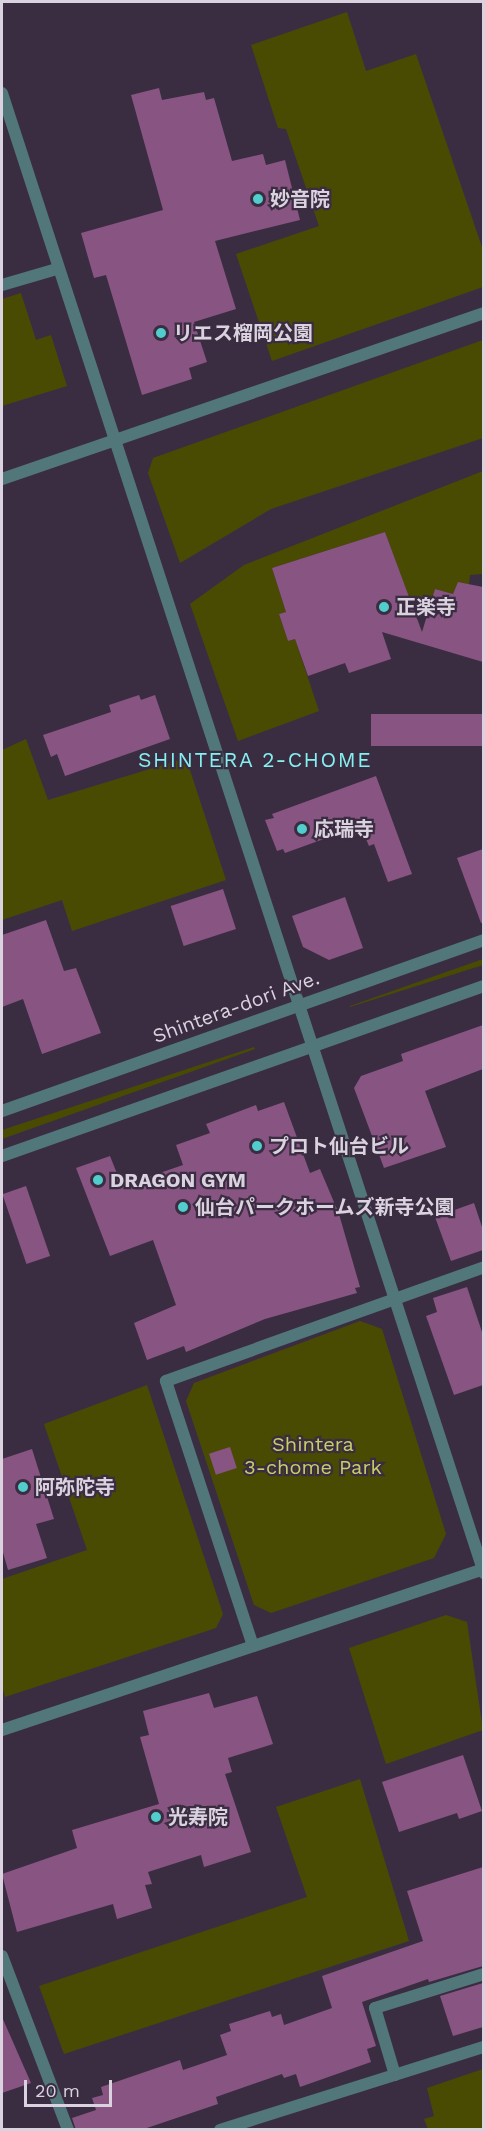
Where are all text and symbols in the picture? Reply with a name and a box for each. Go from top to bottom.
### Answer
place label: 妙音院 [270,187,330,211]
marker: 妙音院 [251,192,265,206]
place label: リエス榴岡公園 [173,321,313,345]
marker: リエス榴岡公園 [154,326,168,340]
place label: 正楽寺 [396,595,456,619]
marker: 正楽寺 [377,600,391,614]
district label: SHINTERA 2-CHOME [138,747,372,773]
place label: 応瑞寺 [314,817,374,841]
marker: 応瑞寺 [295,822,309,836]
street label: Shintera-dori Ave. [149,966,323,1048]
place label: プロト仙台ビル [269,1134,409,1158]
marker: プロト仙台ビル [250,1139,264,1153]
place label: DRAGON GYM [110,1168,246,1192]
marker: DRAGON GYM [91,1173,105,1187]
place label: 仙台パークホームズ新寺公園 [195,1195,455,1219]
marker: 仙台パークホームズ新寺公園 [176,1200,190,1214]
park label: Shintera 3-chome Park [244,1432,382,1479]
place label: 阿弥陀寺 [35,1475,115,1499]
marker: 阿弥陀寺 [16,1480,30,1494]
place label: 光寿院 [168,1805,228,1829]
marker: 光寿院 [149,1810,163,1824]
scale bar [27,2068,116,2106]
text: 20 m [35,2080,80,2101]

